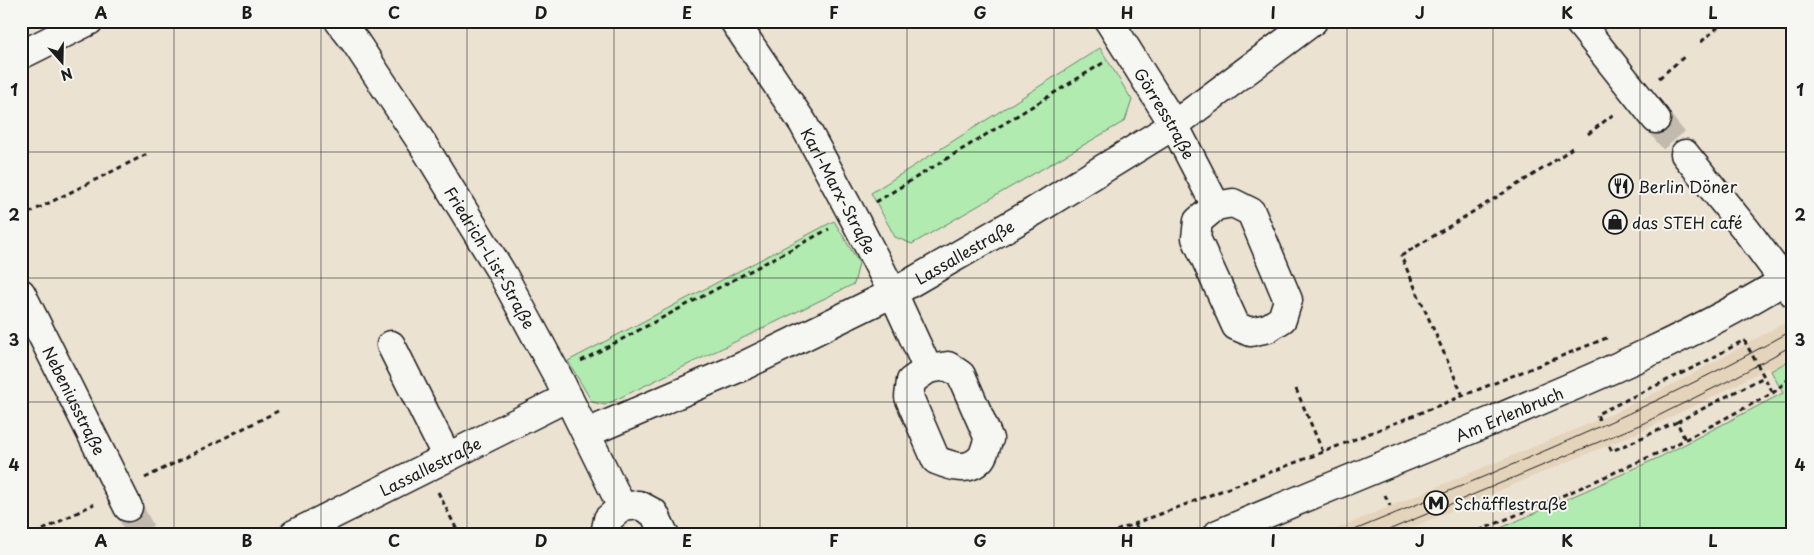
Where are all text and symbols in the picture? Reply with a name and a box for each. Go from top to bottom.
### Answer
text: A [95,0,108,24]
text: B [242,0,253,24]
text: C [388,0,400,24]
text: D [535,0,547,24]
text: E [682,0,692,24]
text: F [829,0,839,24]
text: G [973,0,987,24]
text: H [1121,0,1133,24]
text: I [1270,0,1276,24]
text: J [1415,0,1425,24]
text: K [1561,0,1573,24]
text: L [1708,0,1718,24]
north arrow [38,38,88,88]
text: N [58,63,75,86]
street label: Görresstraße [1129,63,1202,163]
text: 1 [10,77,18,101]
text: 1 [1796,77,1804,101]
street label: Karl-Marx-Straße [796,123,883,258]
restaurant icon: Berlin Döner [1608,173,1634,199]
place label: Berlin Döner [1638,174,1738,198]
street label: Friedrich-List-Straße [439,182,542,333]
text: 2 [8,202,20,226]
text: 2 [1794,202,1806,226]
shop icon: das STEH café [1602,209,1628,235]
place label: das STEH café [1632,210,1743,234]
street label: Lassallestraße [910,214,1018,290]
text: 3 [9,327,19,351]
text: 3 [1795,327,1805,351]
street label: Nebeniusstraße [37,342,112,459]
street label: Am Erlenbruch [1451,380,1567,447]
street label: Lassallestraße [375,431,485,502]
text: 4 [9,452,20,476]
text: 4 [1795,452,1806,476]
metro station icon: Schäfflestraße [1423,490,1449,516]
place label: Schäfflestraße [1454,491,1567,515]
text: A [95,528,108,552]
text: B [242,528,253,552]
text: C [388,528,400,552]
text: D [535,528,547,552]
text: E [682,528,692,552]
text: F [829,528,839,552]
text: G [973,528,987,552]
text: H [1121,528,1133,552]
text: I [1270,528,1276,552]
text: J [1415,528,1425,552]
text: K [1561,528,1573,552]
text: L [1708,528,1718,552]

